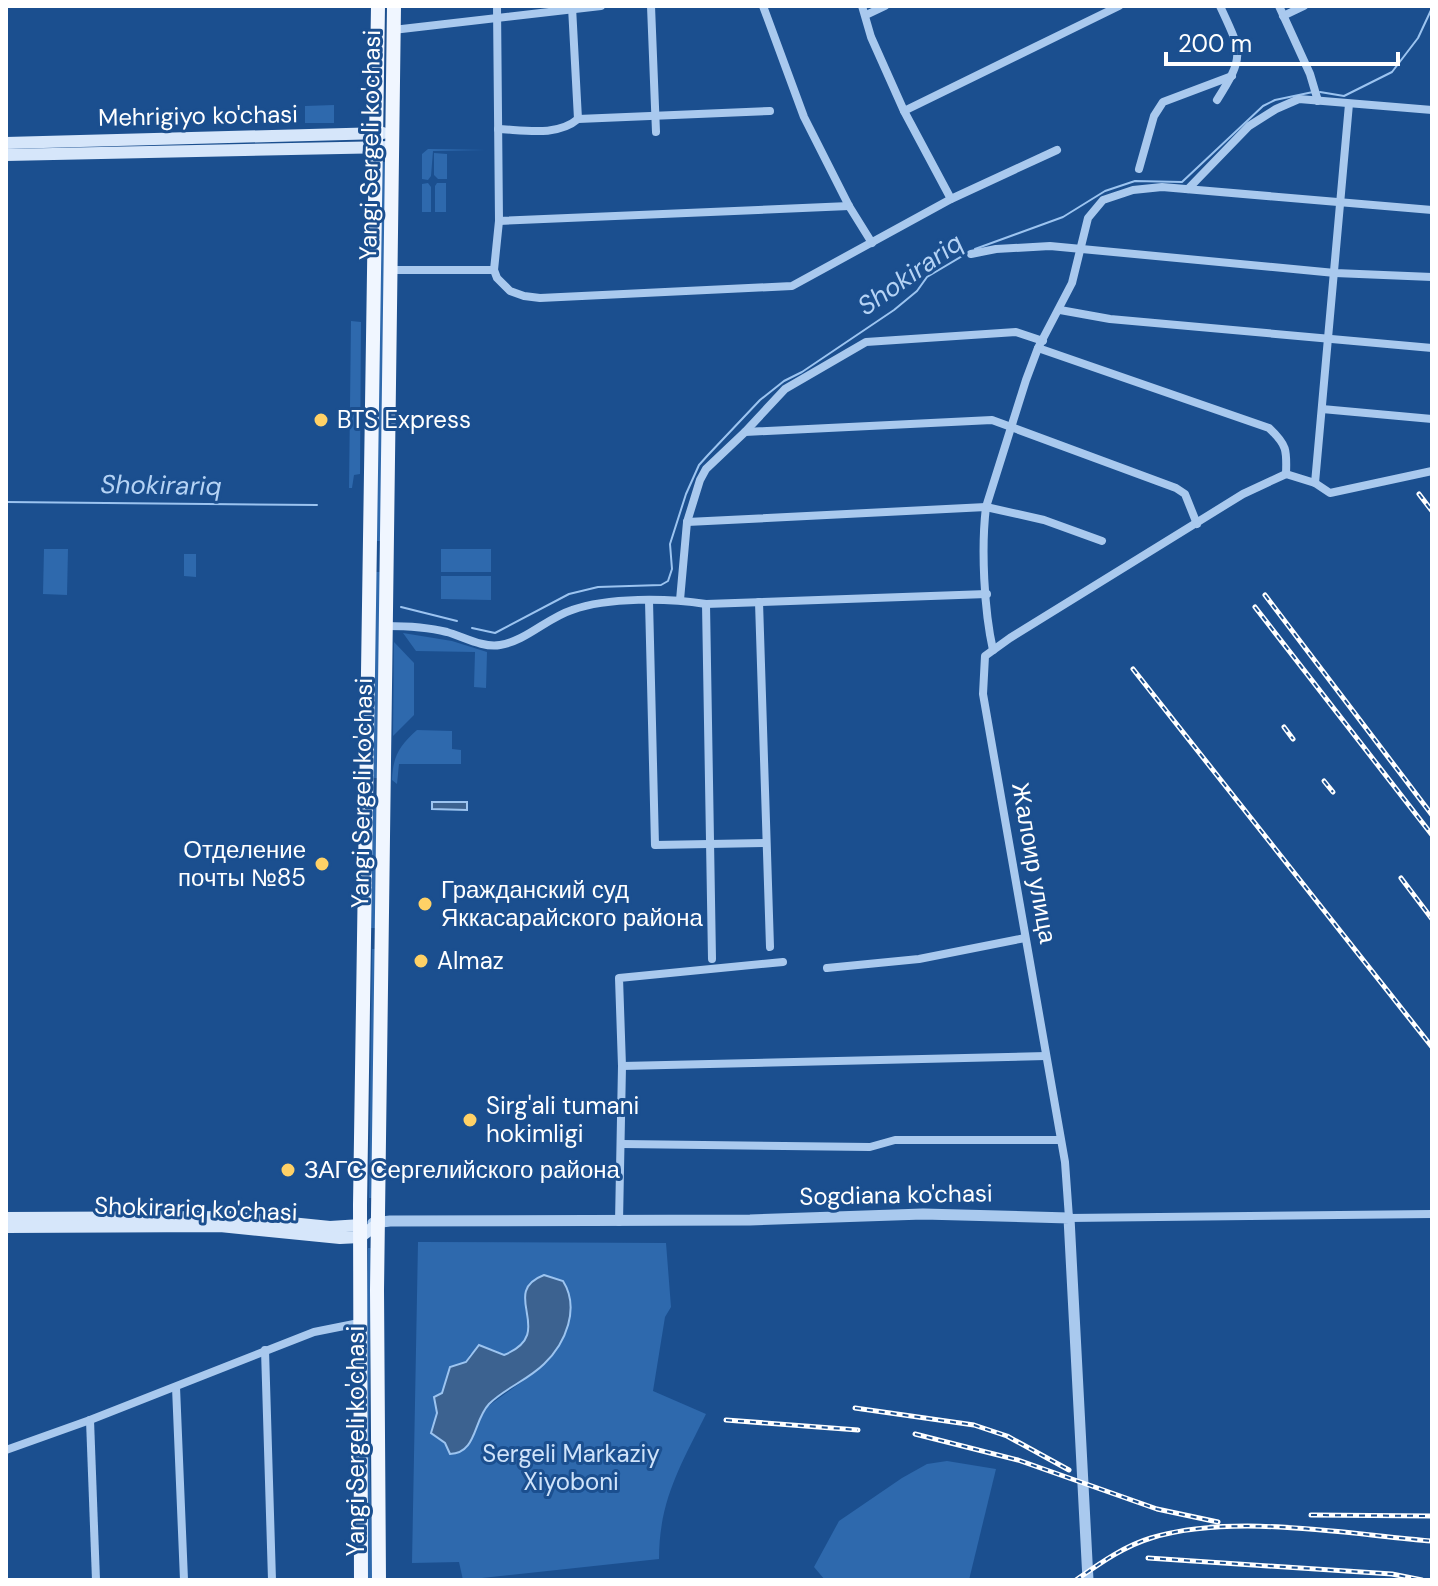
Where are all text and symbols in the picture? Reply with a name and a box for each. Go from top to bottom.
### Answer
scale bar [1166,16,1398,66]
text: 200 m [1178,28,1252,59]
street label: Yangi Sergeli ko'chasi [352,30,387,260]
street label: Mehrigiyo ko'chasi [98,98,298,133]
water label: Shokirariq [851,225,969,323]
place label: BTS Express [337,404,471,435]
marker: BTS Express [312,411,330,429]
water label: Shokirariq [100,467,222,503]
street label: Yangi Sergeli ko'chasi [344,678,379,908]
street label: Жалоир улица [1005,780,1064,946]
place label: Отделение почты №85 [178,834,306,893]
marker: Отделение почты №85 [313,855,331,873]
place label: Гражданский суд Яккасарайского района [441,874,703,933]
marker: Гражданский суд Яккасарайского района [416,895,434,913]
place label: Almaz [437,945,504,976]
marker: Almaz [412,952,430,970]
place label: Sirg'ali tumani hokimligi [486,1090,639,1149]
marker: Sirg'ali tumani hokimligi [461,1111,479,1129]
place label: ЗАГС Сергелийского района [304,1154,621,1185]
marker: ЗАГС Сергелийского района [279,1161,297,1179]
street label: Sogdiana ko'chasi [799,1177,993,1212]
street label: Shokirariq ko'chasi [94,1189,298,1228]
street label: Yangi Sergeli ko'chasi [340,1326,371,1556]
park label: Sergeli Markaziy Xiyoboni [482,1438,660,1497]

